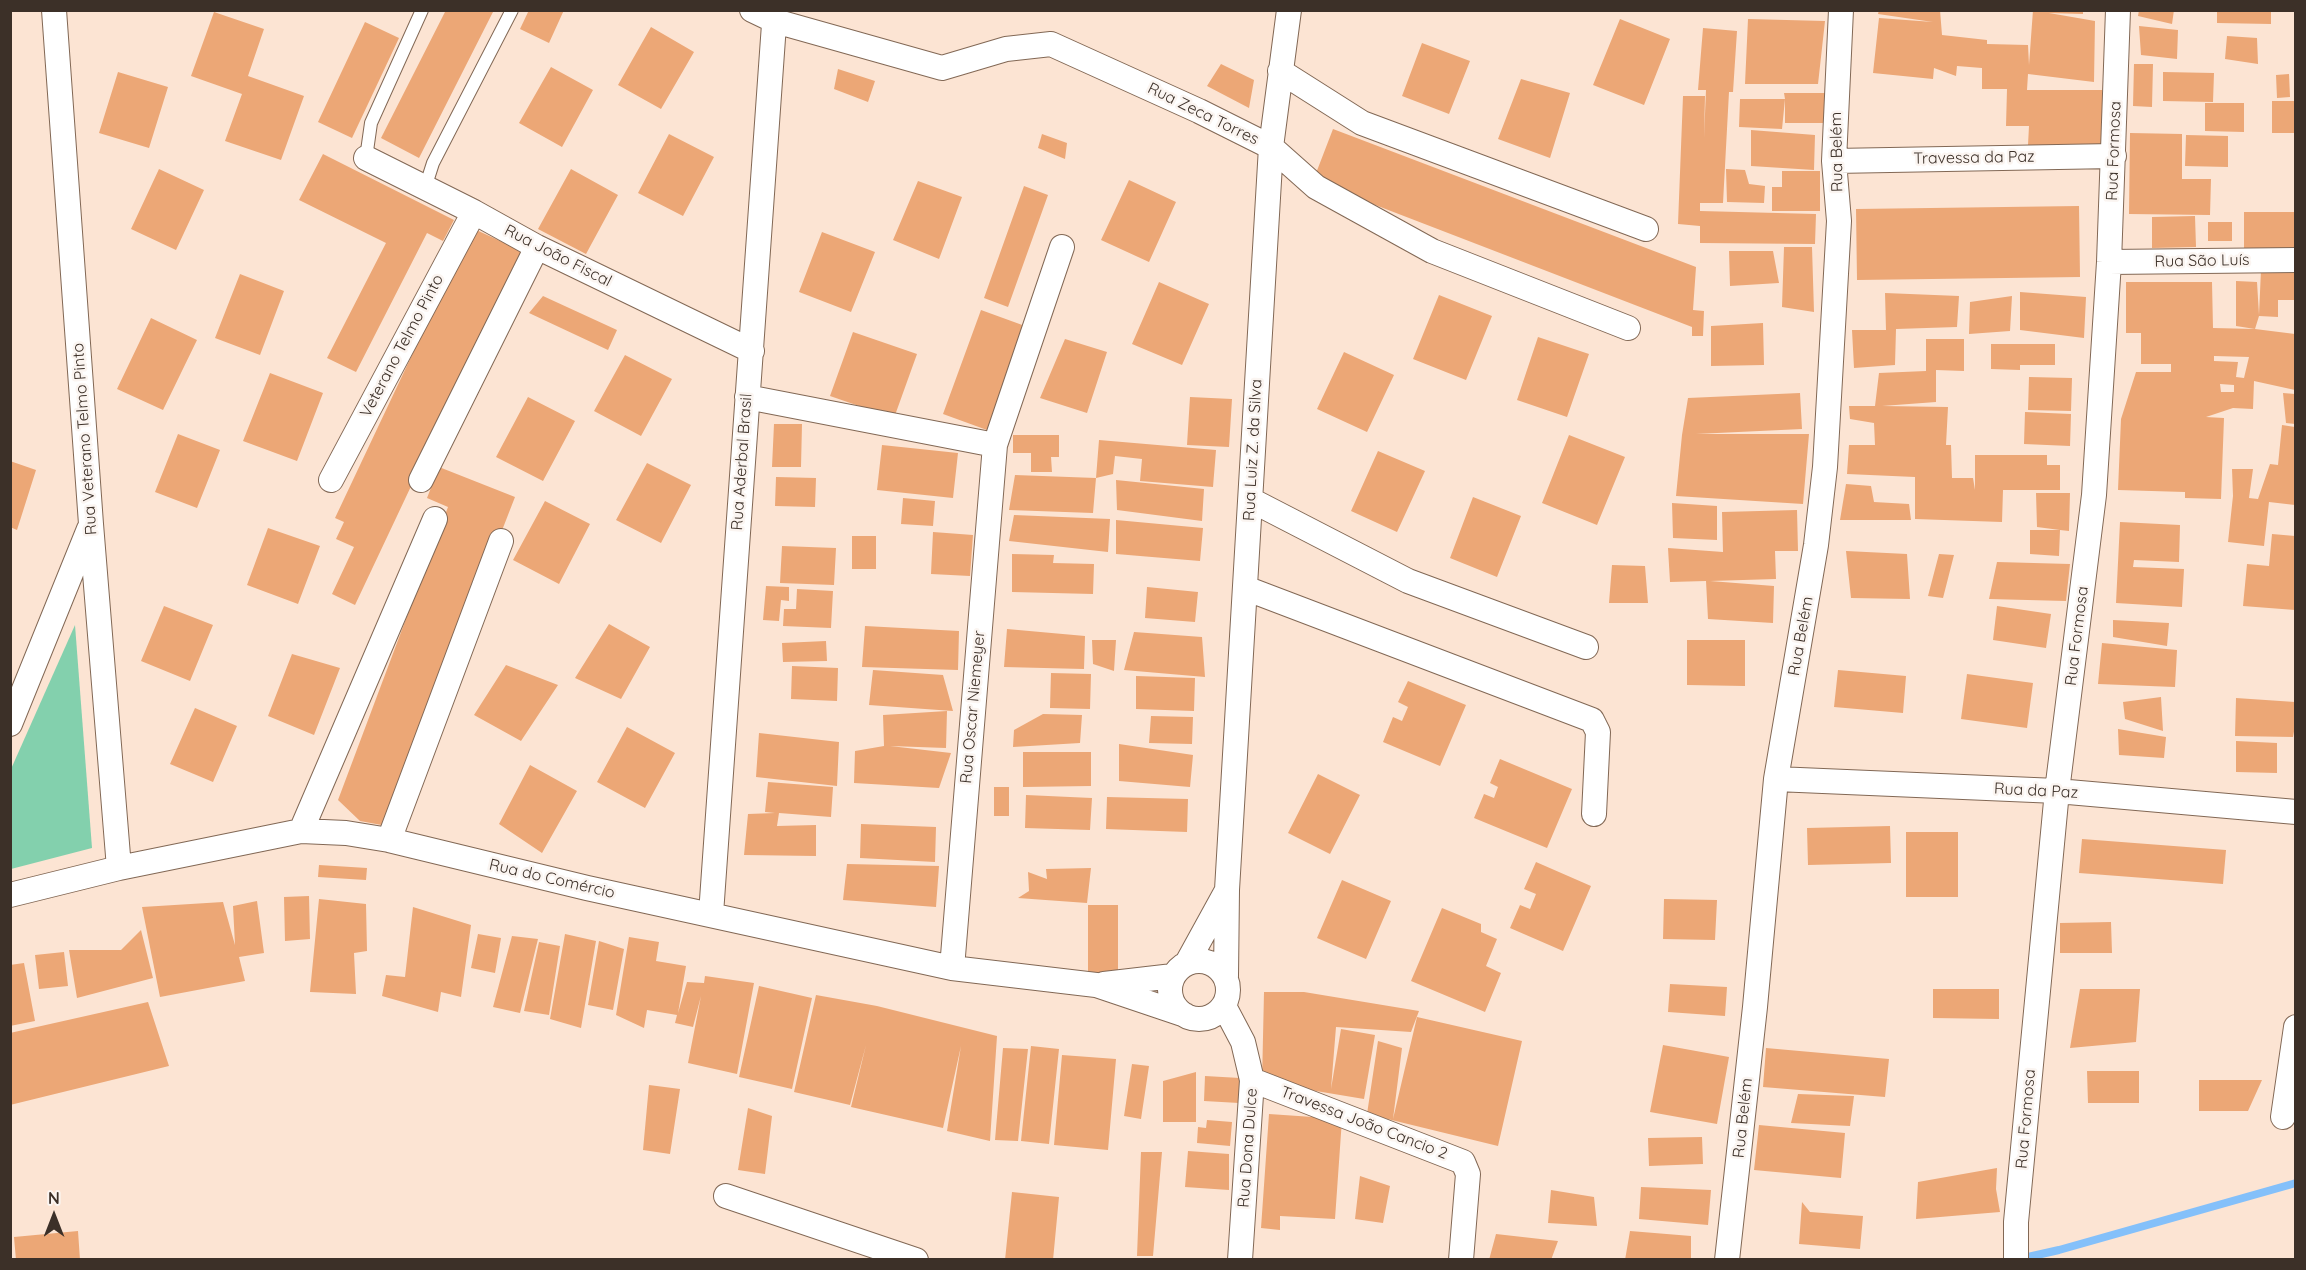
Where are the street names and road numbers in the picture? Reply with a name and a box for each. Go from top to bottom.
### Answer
street label: Rua Zeca Torres [1144,79,1262,149]
street label: Rua Formosa [2103,101,2125,201]
street label: Rua Belém [1827,112,1847,192]
street label: Travessa da Paz [1913,147,2035,169]
street label: Rua João Fiscal [501,221,615,291]
street label: Rua São Luís [2154,251,2250,271]
street label: Veterano Telmo Pinto [356,271,448,421]
street label: Rua Veterano Telmo Pinto [69,342,101,536]
street label: Rua Luiz Z. da Silva [1240,379,1266,521]
street label: Rua Aderbal Brasil [728,393,756,531]
street label: Rua Formosa [2061,585,2093,687]
street label: Rua Belém [1785,595,1817,677]
street label: Rua Oscar Niemeyer [957,630,989,784]
street label: Rua da Paz [1993,779,2079,803]
street label: Rua do Comércio [487,855,617,903]
street label: Rua Formosa [2012,1068,2040,1170]
street label: Rua Belém [1729,1077,1757,1159]
street label: Travessa João Cancio 2 [1278,1082,1450,1164]
street label: Rua Dona Dulce [1234,1088,1262,1208]

